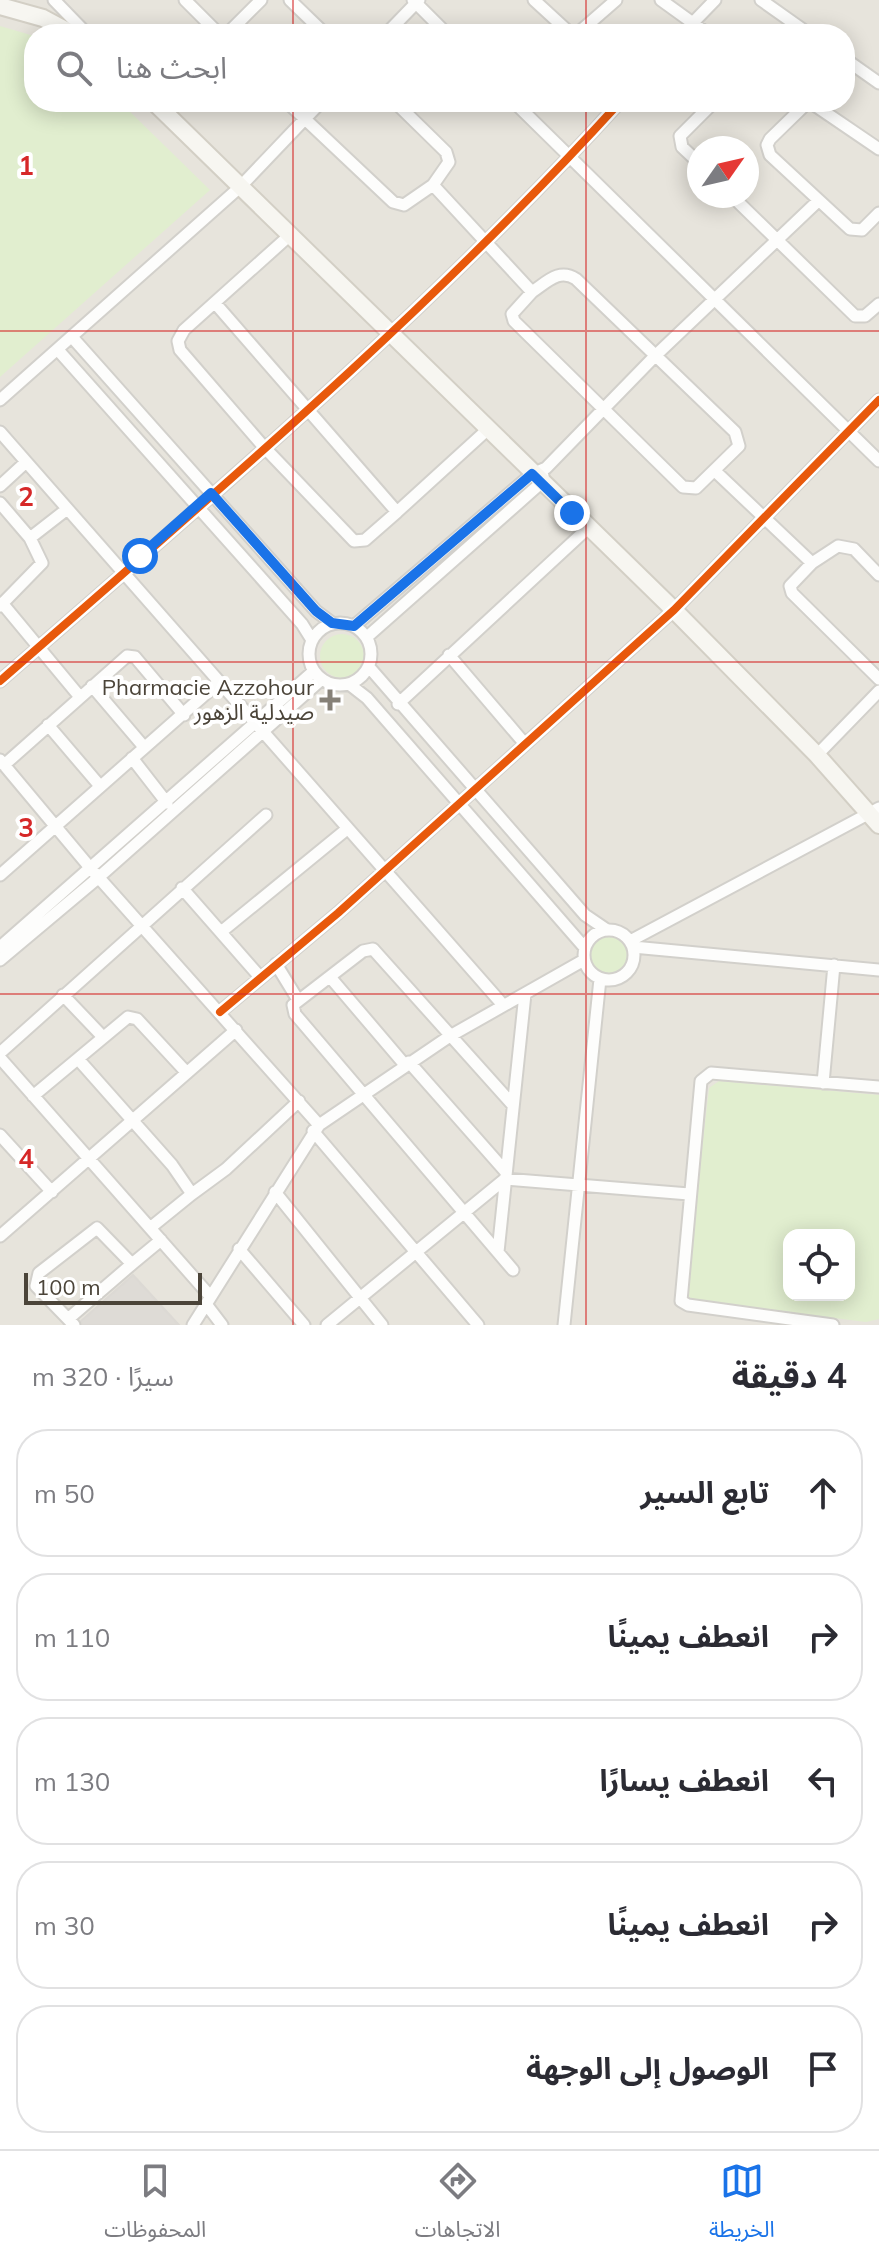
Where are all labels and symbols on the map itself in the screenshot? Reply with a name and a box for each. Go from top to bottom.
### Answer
north arrow [687,136,759,208]
text: 1 [18,149,34,182]
text: 2 [18,480,34,513]
route end [554,495,590,531]
route start [122,538,158,574]
place label: Pharmacie Azzohour صيدلية الزهور [102,673,314,726]
marker: Pharmacie Azzohour صيدلية الزهور [321,691,339,709]
text: 3 [18,811,34,844]
text: 4 [18,1142,34,1175]
scale bar [24,1269,202,1305]

